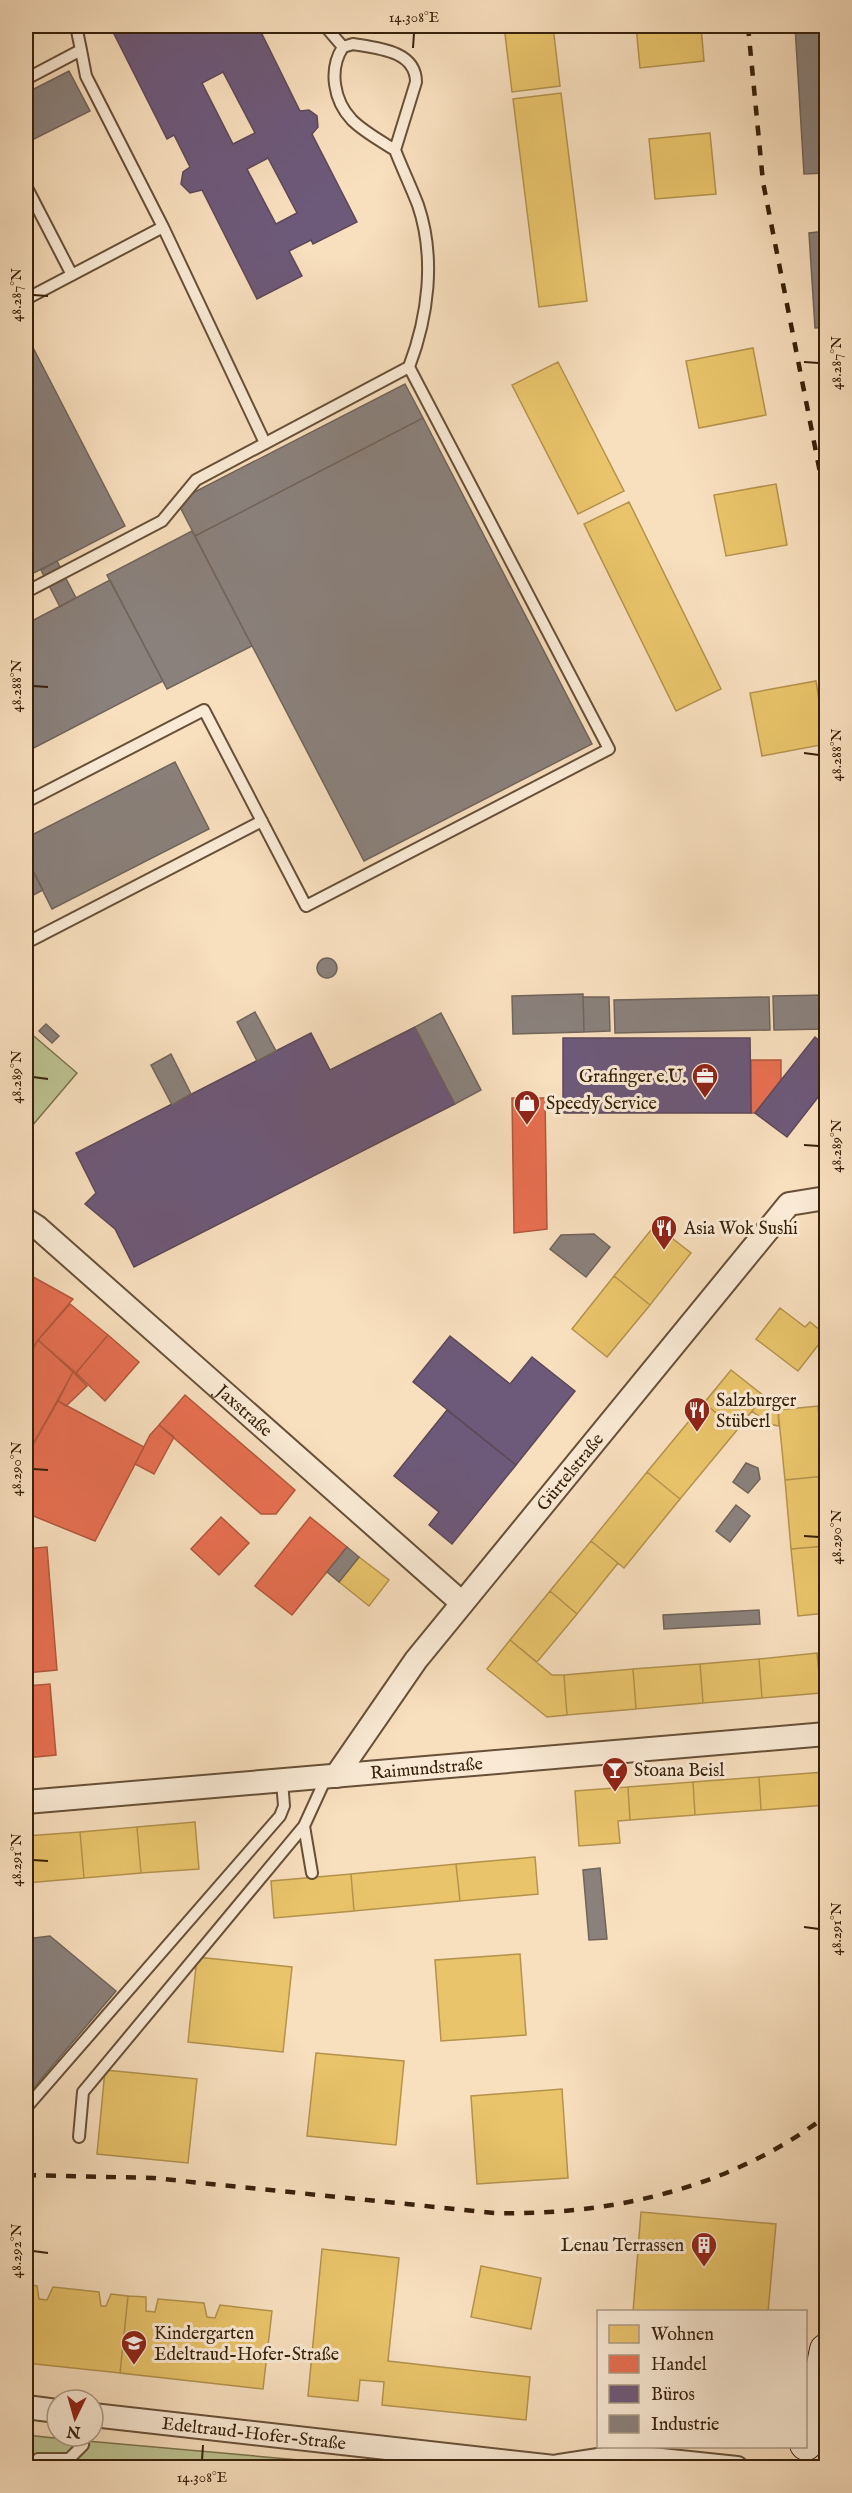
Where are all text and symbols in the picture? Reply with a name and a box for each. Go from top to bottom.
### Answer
text: 14.308°E [389,8,439,27]
text: 48.287°N [7,268,26,322]
text: 48.287°N [827,336,846,390]
text: 48.288°N [7,659,26,712]
text: 48.288°N [827,728,846,781]
text: 48.289°N [7,1050,26,1104]
office icon: Grafinger e.U. [690,1061,720,1099]
place label: Grafinger e.U. [579,1066,686,1089]
shop icon: Speedy Service [512,1088,542,1126]
place label: Speedy Service [546,1093,657,1116]
text: 48.289°N [827,1119,846,1173]
restaurant icon: Asia Wok Sushi [649,1213,679,1251]
place label: Asia Wok Sushi [683,1218,798,1241]
street label: Jaxstraße [209,1379,276,1443]
place label: Salzburger Stüberl [716,1390,797,1434]
restaurant icon: Salzburger Stüberl [682,1395,712,1433]
street label: Gürtelstraße [532,1429,610,1516]
text: 48.290°N [7,1441,26,1497]
text: 48.290°N [827,1509,846,1565]
street label: Raimundstraße [369,1753,484,1786]
bar icon: Stoana Beisl [600,1755,630,1793]
place label: Stoana Beisl [634,1760,724,1783]
text: 48.291°N [7,1833,26,1887]
text: 48.291°N [827,1902,846,1956]
text: 48.292°N [7,2224,26,2278]
building icon: Lenau Terrassen [689,2230,719,2268]
place label: Lenau Terrassen [561,2235,684,2258]
legend [597,2310,807,2448]
place label: Kindergarten Edeltraud-Hofer-Straße [154,2323,339,2367]
text: Wohnen [651,2324,714,2347]
school or university icon: Kindergarten Edeltraud-Hofer-Straße [119,2328,149,2366]
text: Handel [651,2354,707,2377]
text: Büros [651,2384,695,2407]
north arrow [45,2388,105,2448]
street label: Edeltraud-Hofer-Straße [161,2413,347,2456]
text: Industrie [651,2414,719,2437]
text: N [66,2420,83,2442]
text: 14.308°E [177,2468,227,2487]

